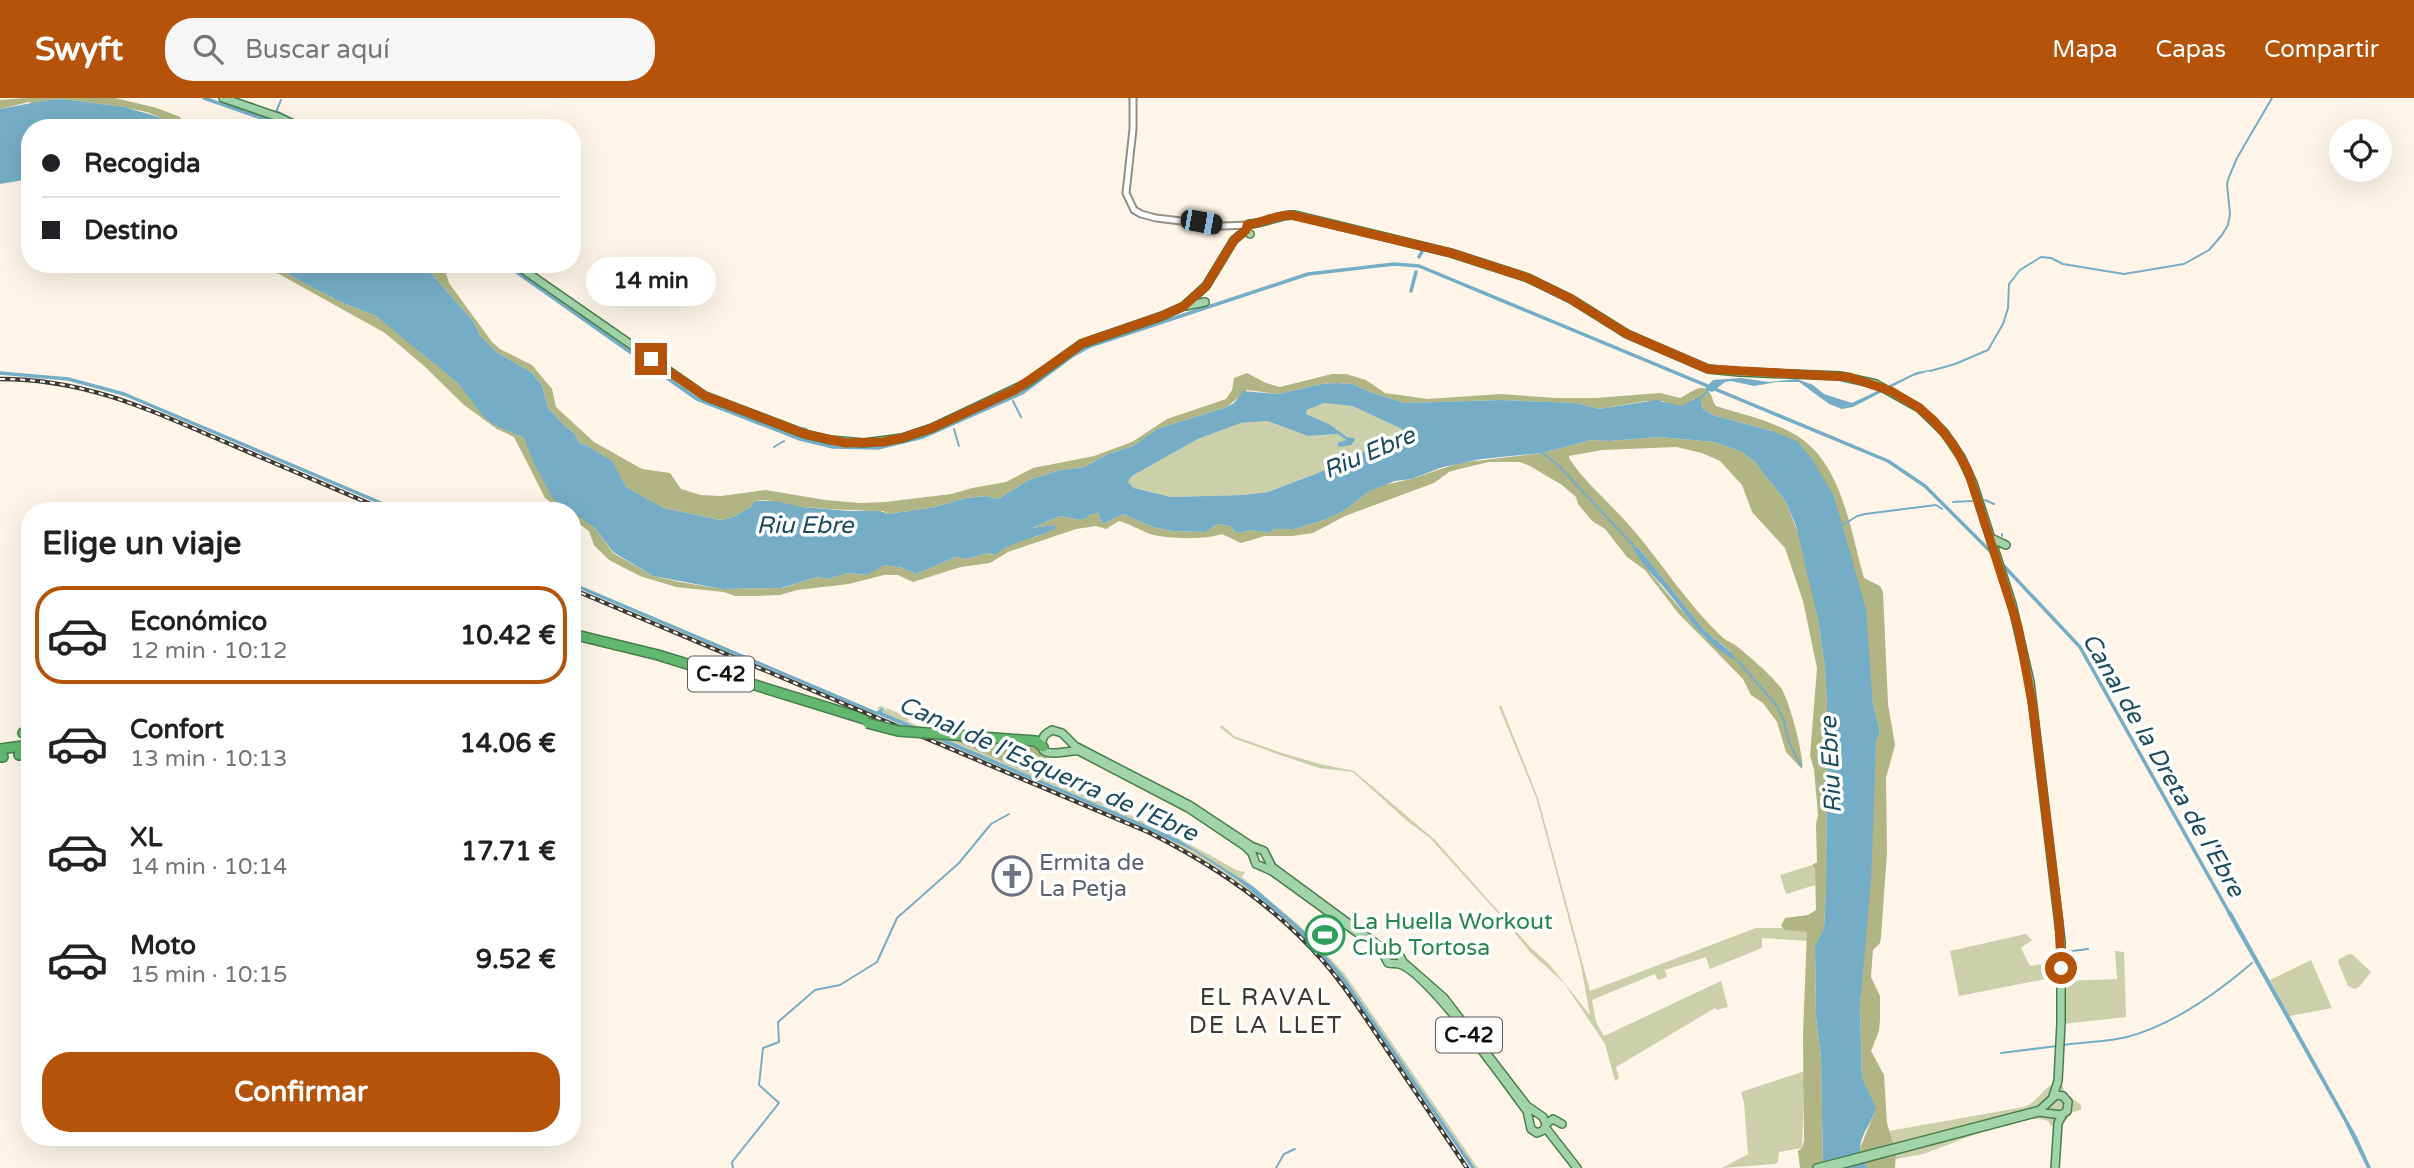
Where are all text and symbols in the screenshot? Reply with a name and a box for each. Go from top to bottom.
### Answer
search box [165,18,655,81]
text: Swyft [35,30,123,69]
icon: search [189,30,227,68]
text: Buscar aquí [245,34,390,65]
text: Mapa [2052,35,2118,64]
text: Capas [2156,35,2226,64]
text: Compartir [2264,35,2379,64]
map controls [2329,119,2392,182]
button: locate [2329,119,2392,182]
text: Recogida [84,148,201,179]
car [1179,208,1224,236]
text: Destino [84,215,178,246]
callout: 14 min [586,258,716,306]
text: 14 min [613,267,689,295]
route end [635,343,667,375]
water label: Riu Ebre [1319,420,1421,485]
water label: Riu Ebre [757,511,855,540]
text: Elige un viaje [42,525,241,563]
icon: car [46,604,109,667]
text: Económico [130,606,267,637]
text: 10.42 € [460,620,556,651]
water label: Canal de la Dreta de l'Ebre [2076,628,2251,903]
text: 12 min · 10:12 [130,637,287,665]
road number: C-42 [688,656,754,692]
water label: Canal de l'Esquerra de l'Ebre [894,690,1203,849]
icon: car [46,712,109,775]
text: Confort [130,714,224,745]
water label: Riu Ebre [1814,715,1848,814]
text: 14.06 € [459,728,556,759]
text: 13 min · 10:13 [130,745,287,773]
icon: car [46,820,109,883]
text: XL [130,822,162,853]
text: 17.71 € [461,836,556,867]
place label: Ermita de La Petja [1039,849,1144,903]
text: 14 min · 10:14 [130,853,287,881]
church icon: Ermita de La Petja [991,855,1033,897]
place label: La Huella Workout Club Tortosa [1352,908,1553,962]
sports icon: La Huella Workout Club Tortosa [1304,914,1346,956]
icon: car [46,928,109,991]
text: Moto [130,930,196,961]
text: 9.52 € [476,944,556,975]
route start [2045,952,2077,984]
text: 15 min · 10:15 [130,961,287,989]
district label: EL RAVAL DE LA LLET [1189,983,1343,1040]
road number: C-42 [1436,1018,1502,1052]
button: Confirmar [42,1052,560,1132]

